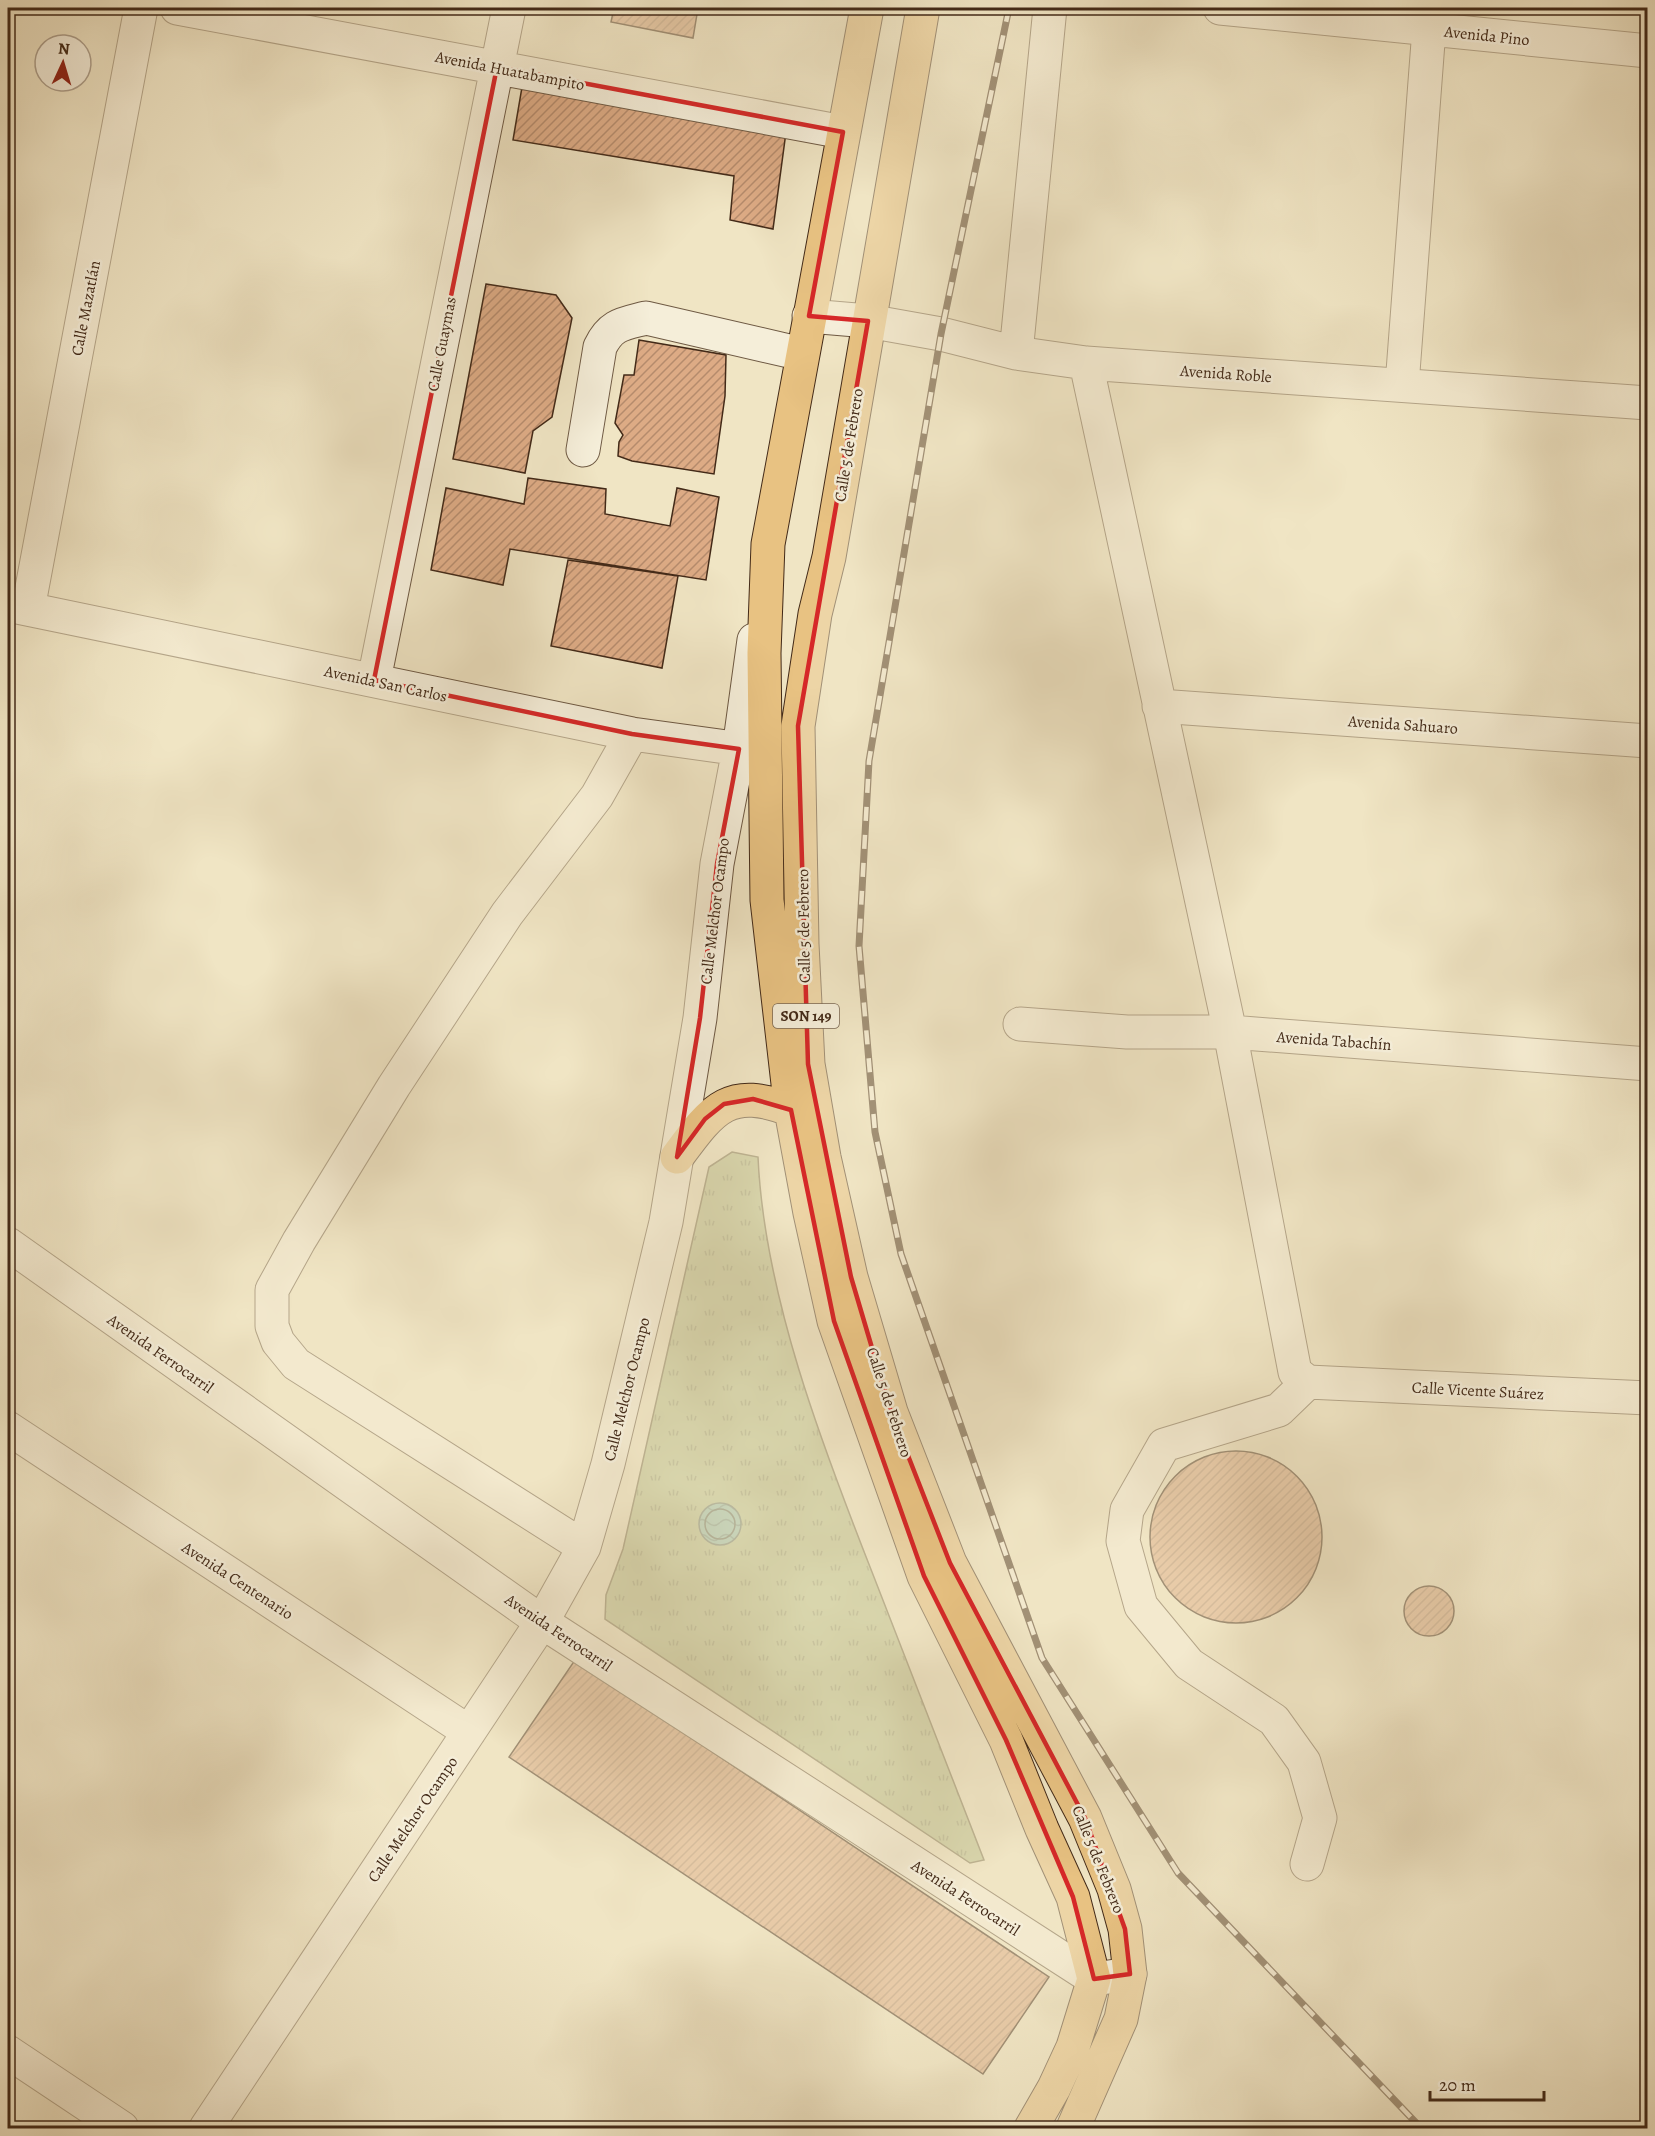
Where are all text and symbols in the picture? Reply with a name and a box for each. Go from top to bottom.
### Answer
street label: Avenida Pino [1442,20,1531,51]
north arrow [33,33,93,93]
text: N [57,38,71,60]
street label: Avenida Huatabampito [432,46,586,96]
street label: Calle Mazatlán [66,258,106,358]
street label: Calle Guaymas [422,295,462,393]
street label: Avenida Roble [1178,360,1273,388]
street label: Calle 5 de Febrero [829,387,869,503]
street label: Avenida San Carlos [321,660,449,708]
street label: Avenida Sahuaro [1346,710,1458,740]
street label: Calle Melchor Ocampo [695,837,735,986]
street label: Calle 5 de Febrero [792,869,816,983]
road number: SON 149 [773,1004,839,1028]
street label: Avenida Tabachín [1275,1026,1392,1056]
street label: Avenida Ferrocarril [102,1308,218,1399]
street label: Calle Melchor Ocampo [598,1315,655,1463]
street label: Calle 5 de Febrero [861,1344,917,1460]
street label: Calle Vicente Suárez [1411,1377,1545,1405]
street label: Avenida Centenario [177,1536,297,1625]
street label: Avenida Ferrocarril [500,1588,616,1677]
street label: Calle Melchor Ocampo [362,1752,463,1887]
street label: Calle 5 de Febrero [1066,1802,1130,1917]
street label: Avenida Ferrocarril [906,1854,1024,1941]
scale bar [1430,2064,1544,2102]
text: 20 m [1439,2073,1476,2097]

